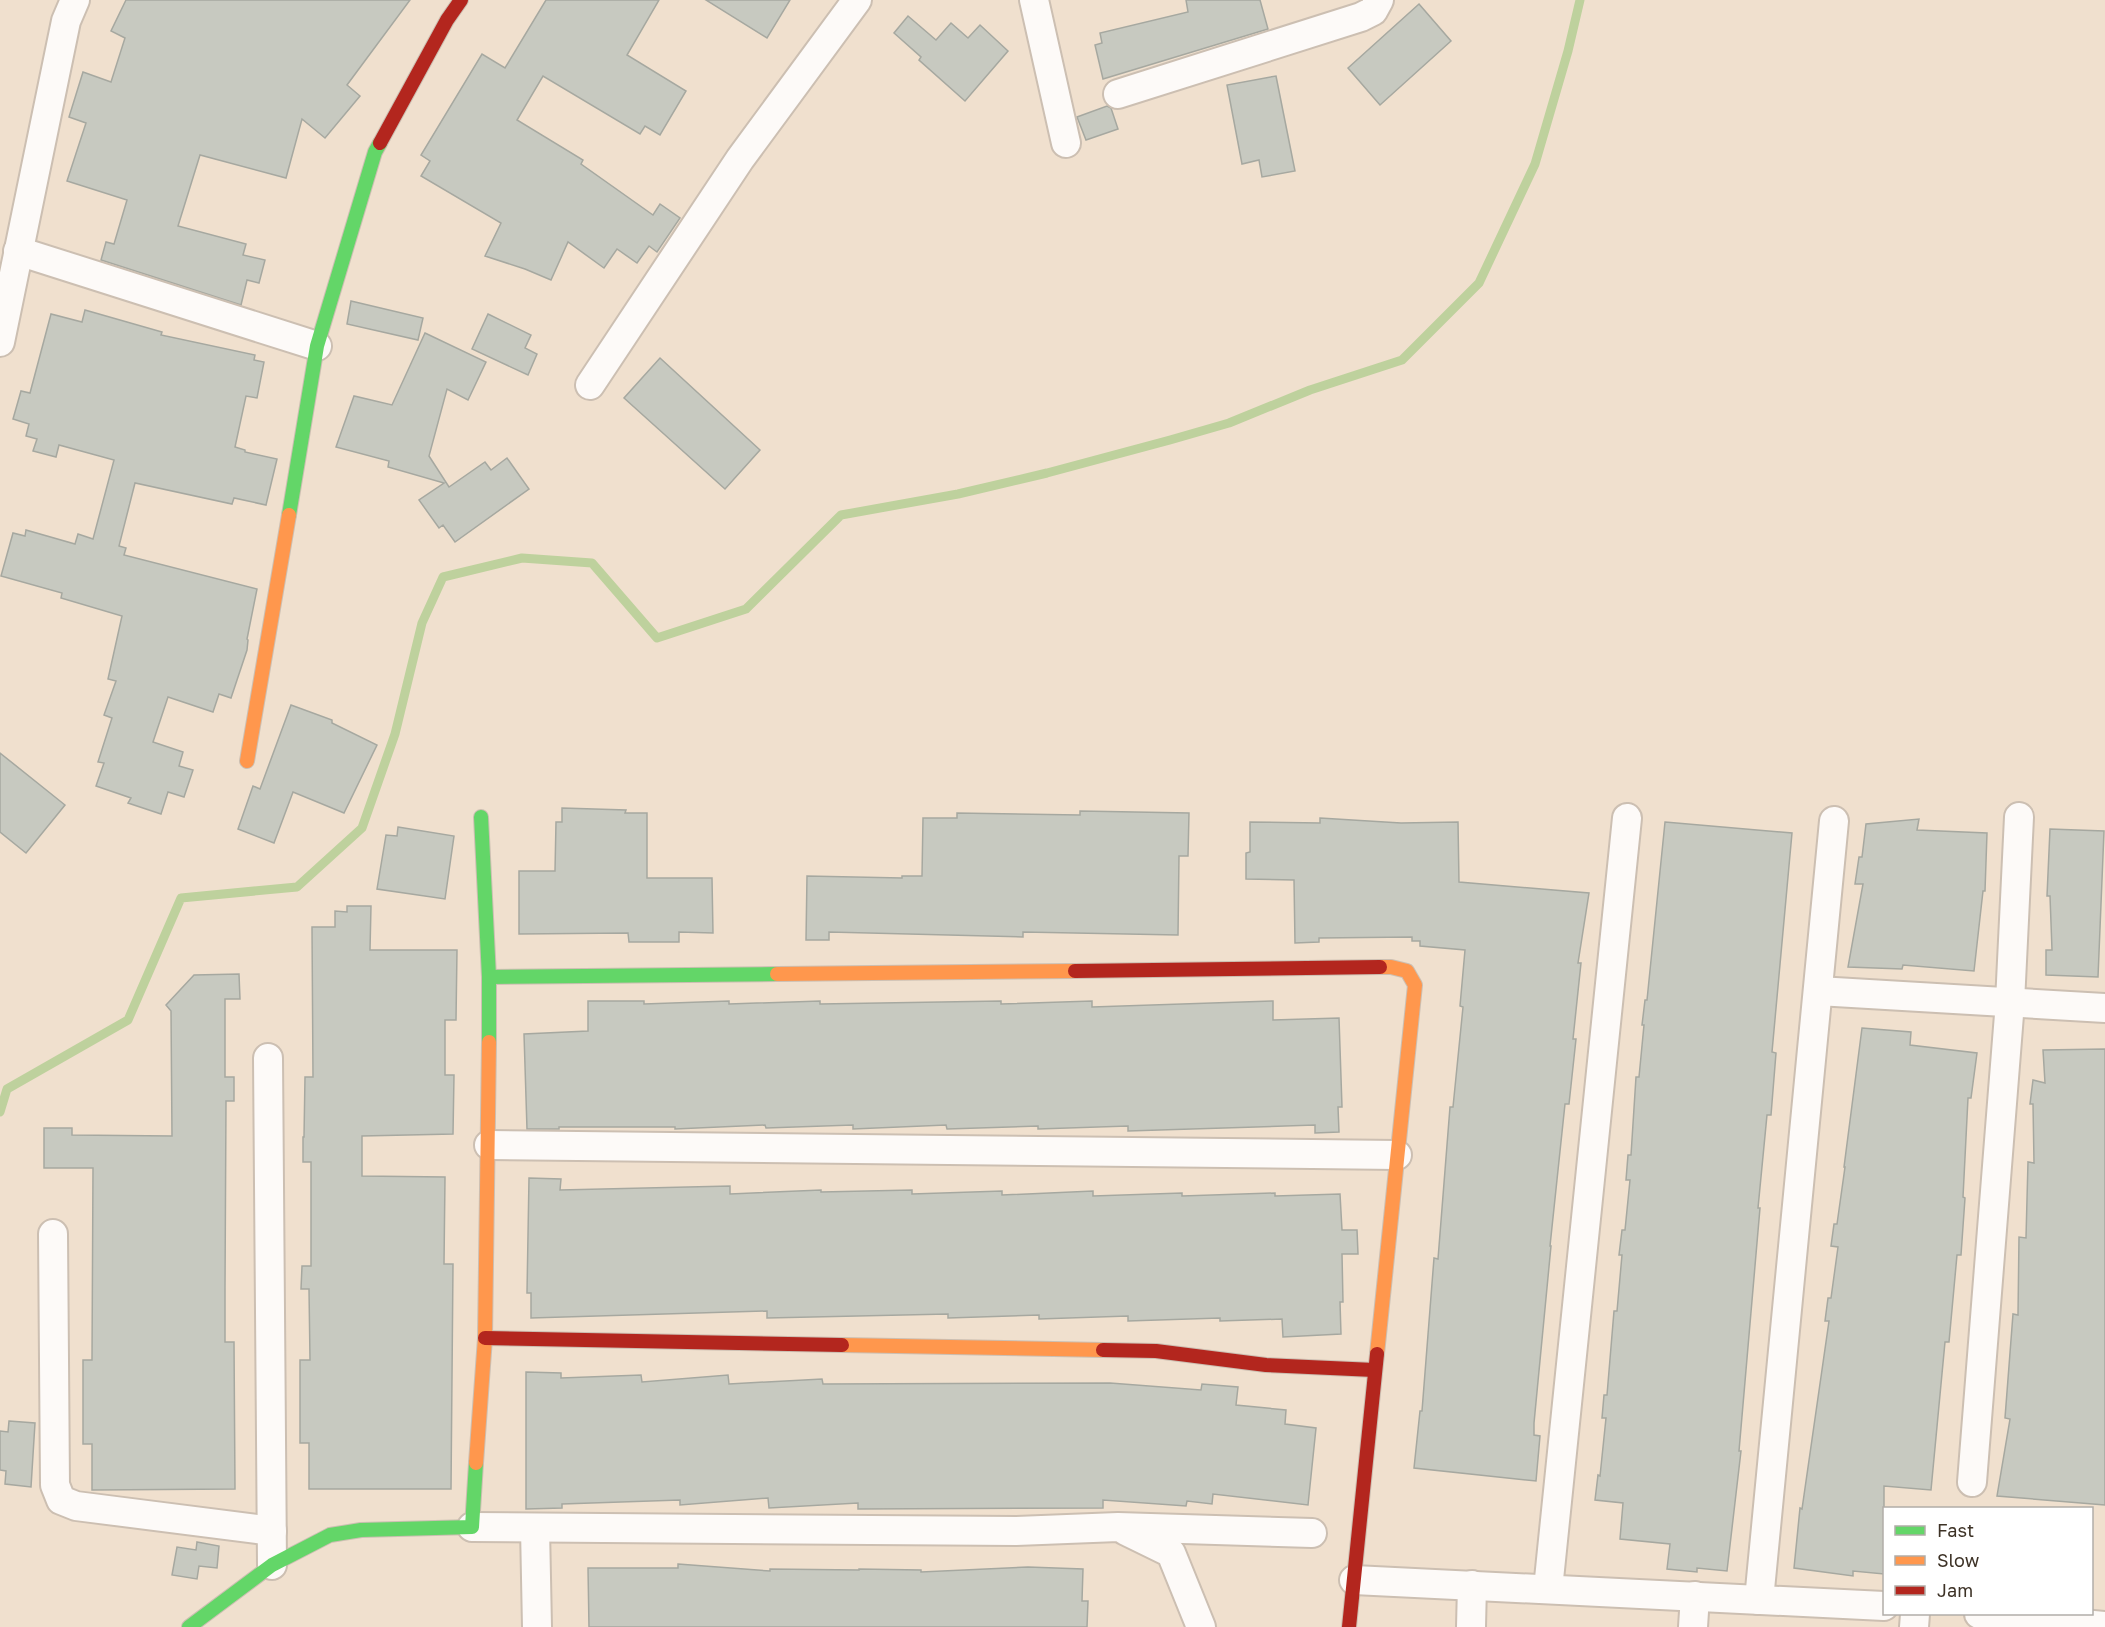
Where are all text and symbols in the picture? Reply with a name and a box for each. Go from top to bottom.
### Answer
legend [1883,1507,2093,1615]
text: Fast [1937,1519,1974,1541]
text: Slow [1937,1549,1980,1571]
text: Jam [1937,1579,1973,1601]

